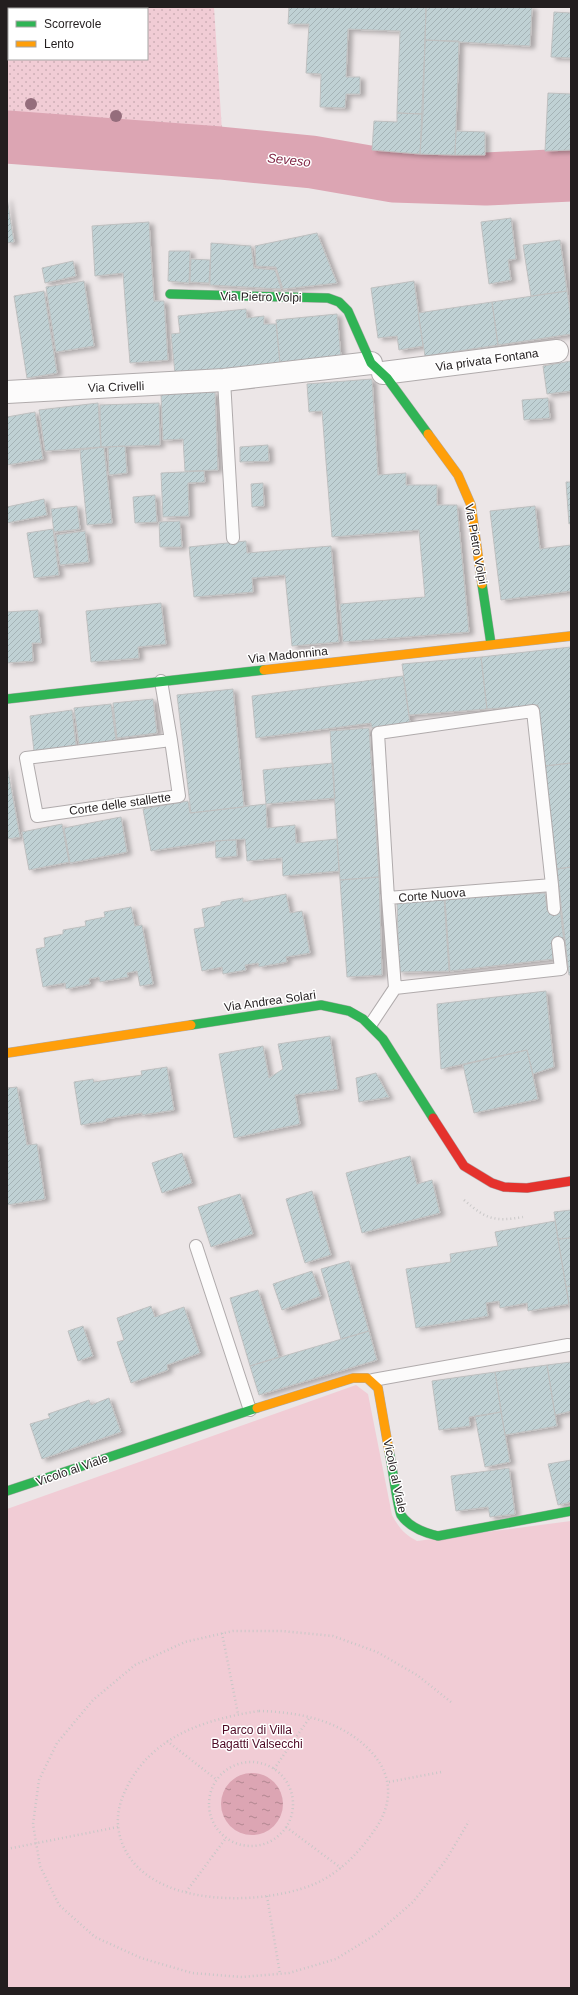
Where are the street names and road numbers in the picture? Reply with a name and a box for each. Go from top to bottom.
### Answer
street label: Via Pietro Volpi [220,289,302,305]
street label: Via privata Fontana [435,346,540,374]
street label: Via Crivelli [88,379,144,395]
street label: Via Pietro Volpi [462,503,490,585]
street label: Via Madonnina [248,644,329,666]
street label: Corte delle stallette [68,790,172,818]
street label: Corte Nuova [398,885,466,905]
street label: Via Andrea Solari [223,988,317,1014]
street label: Vicolo al Viale [380,1438,410,1514]
street label: Vicolo al Viale [34,1451,110,1489]

